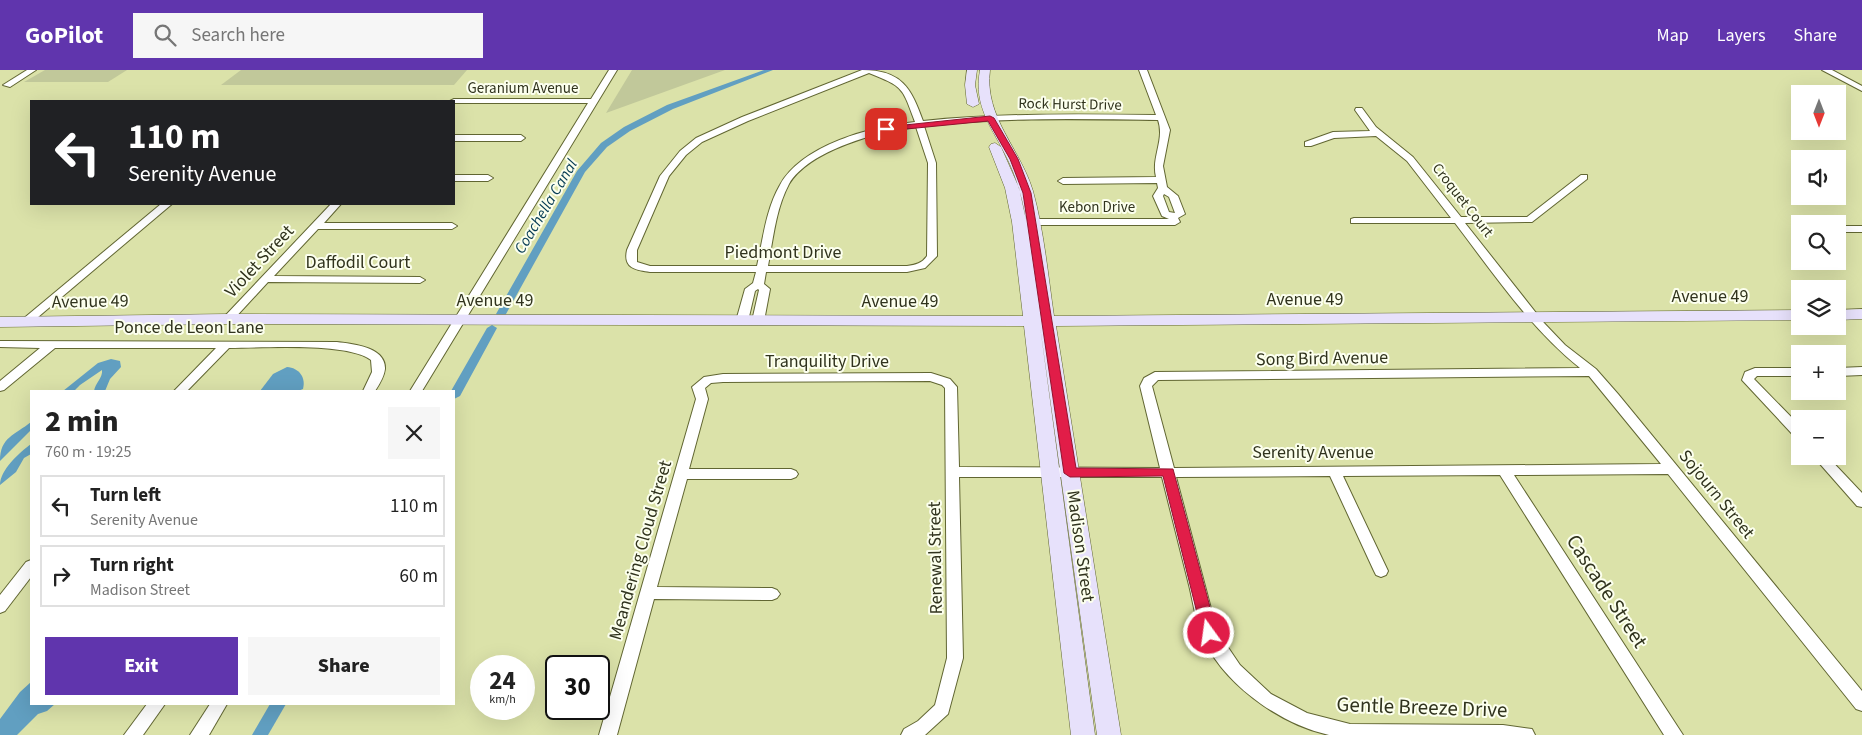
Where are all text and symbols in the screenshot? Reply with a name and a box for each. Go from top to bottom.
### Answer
search box [133,13,483,58]
text: GoPilot [25,18,103,53]
icon: search [151,21,179,49]
text: Search here [191,22,285,49]
text: Map [1657,23,1689,48]
text: Layers [1717,23,1766,48]
text: Share [1794,23,1837,48]
street label: Geranium Avenue [468,78,578,99]
north arrow [1791,85,1846,140]
map controls [1791,85,1846,465]
street label: Rock Hurst Drive [1018,93,1122,116]
pin [865,108,907,150]
text: 110 m [128,112,220,162]
icon: arrive [872,115,900,143]
icon: left [45,120,110,185]
button: sound [1791,150,1846,205]
water label: Coachella Canal [509,155,583,258]
text: Serenity Avenue [128,158,276,190]
street label: Croquet Court [1427,159,1498,242]
street label: Kebon Drive [1059,197,1135,218]
button: search [1791,215,1846,270]
street label: Violet Street [219,219,300,303]
street label: Piedmont Drive [725,240,841,265]
street label: Daffodil Court [306,250,410,275]
button: layers [1791,280,1846,335]
street label: Avenue 49 [1672,284,1749,309]
street label: Avenue 49 [1267,287,1344,312]
street label: Avenue 49 [51,288,129,315]
street label: Avenue 49 [457,288,534,313]
street label: Avenue 49 [862,289,939,314]
street label: Ponce de Leon Lane [114,315,264,340]
street label: Song Bird Avenue [1256,345,1388,372]
button: + [1791,345,1846,400]
street label: Tranquility Drive [765,349,889,374]
text: 2 min [45,400,119,443]
button: close [388,407,440,459]
button: − [1791,410,1846,465]
street label: Serenity Avenue [1252,440,1374,465]
text: 760 m · 19:25 [45,441,132,463]
street label: Sojourn Street [1673,444,1760,544]
street label: Meandering Cloud Street [603,457,678,643]
text: Turn left [90,482,161,509]
street label: Madison Street [1060,489,1101,603]
icon: left [47,492,75,520]
text: 110 m [390,493,438,520]
street label: Renewal Street [922,501,949,615]
text: Serenity Avenue [90,509,198,531]
street label: Cascade Street [1559,528,1655,654]
text: Turn right [90,552,174,579]
icon: right [47,562,75,590]
text: 60 m [400,563,438,590]
text: Madison Street [90,579,190,601]
position arrow [1182,606,1234,658]
button: Exit [45,637,238,695]
button: Share [248,637,440,695]
speed limit sign: 30 [545,655,610,720]
text: 24 [489,663,516,699]
street label: Gentle Breeze Drive [1336,689,1508,725]
text: km/h [489,691,516,708]

